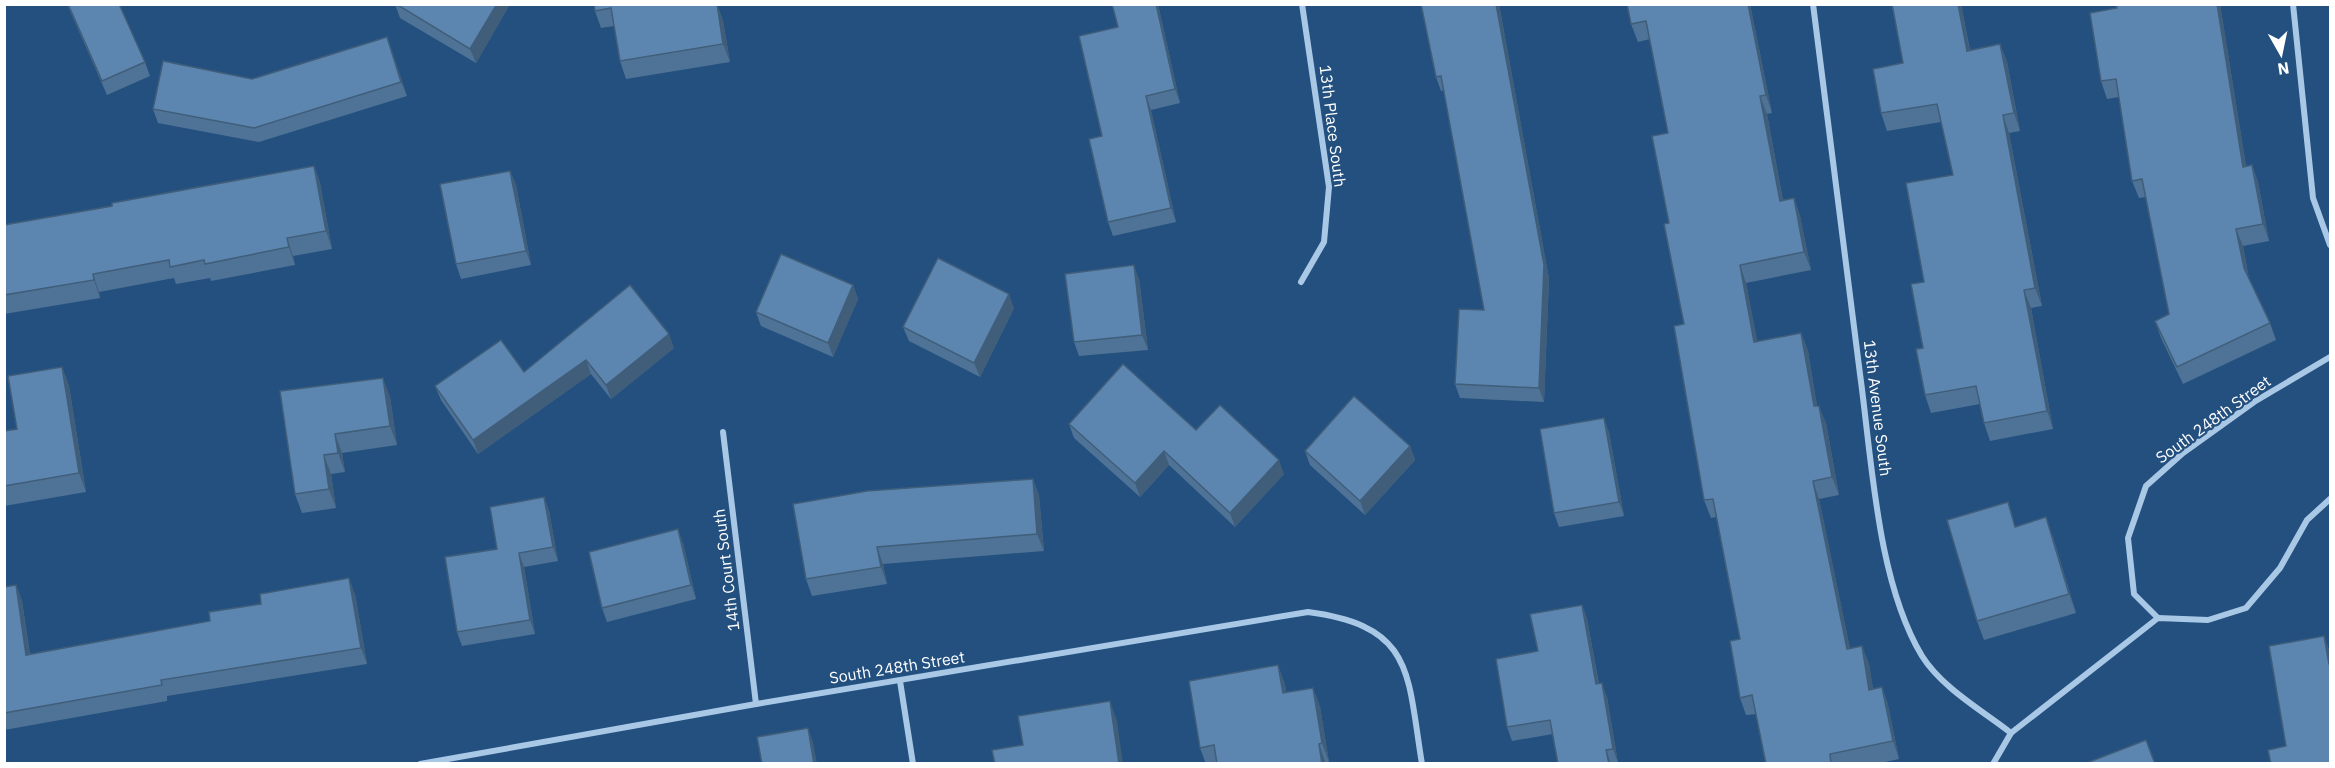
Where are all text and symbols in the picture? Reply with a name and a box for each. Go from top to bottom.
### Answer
north arrow [2251,24,2311,84]
text: N [2276,58,2291,80]
street label: 13th Place South [1316,64,1350,188]
street label: 13th Avenue South [1860,339,1896,477]
street label: South 248th Street [2152,371,2274,467]
street label: 14th Court South [709,508,743,632]
street label: South 248th Street [828,646,966,688]

